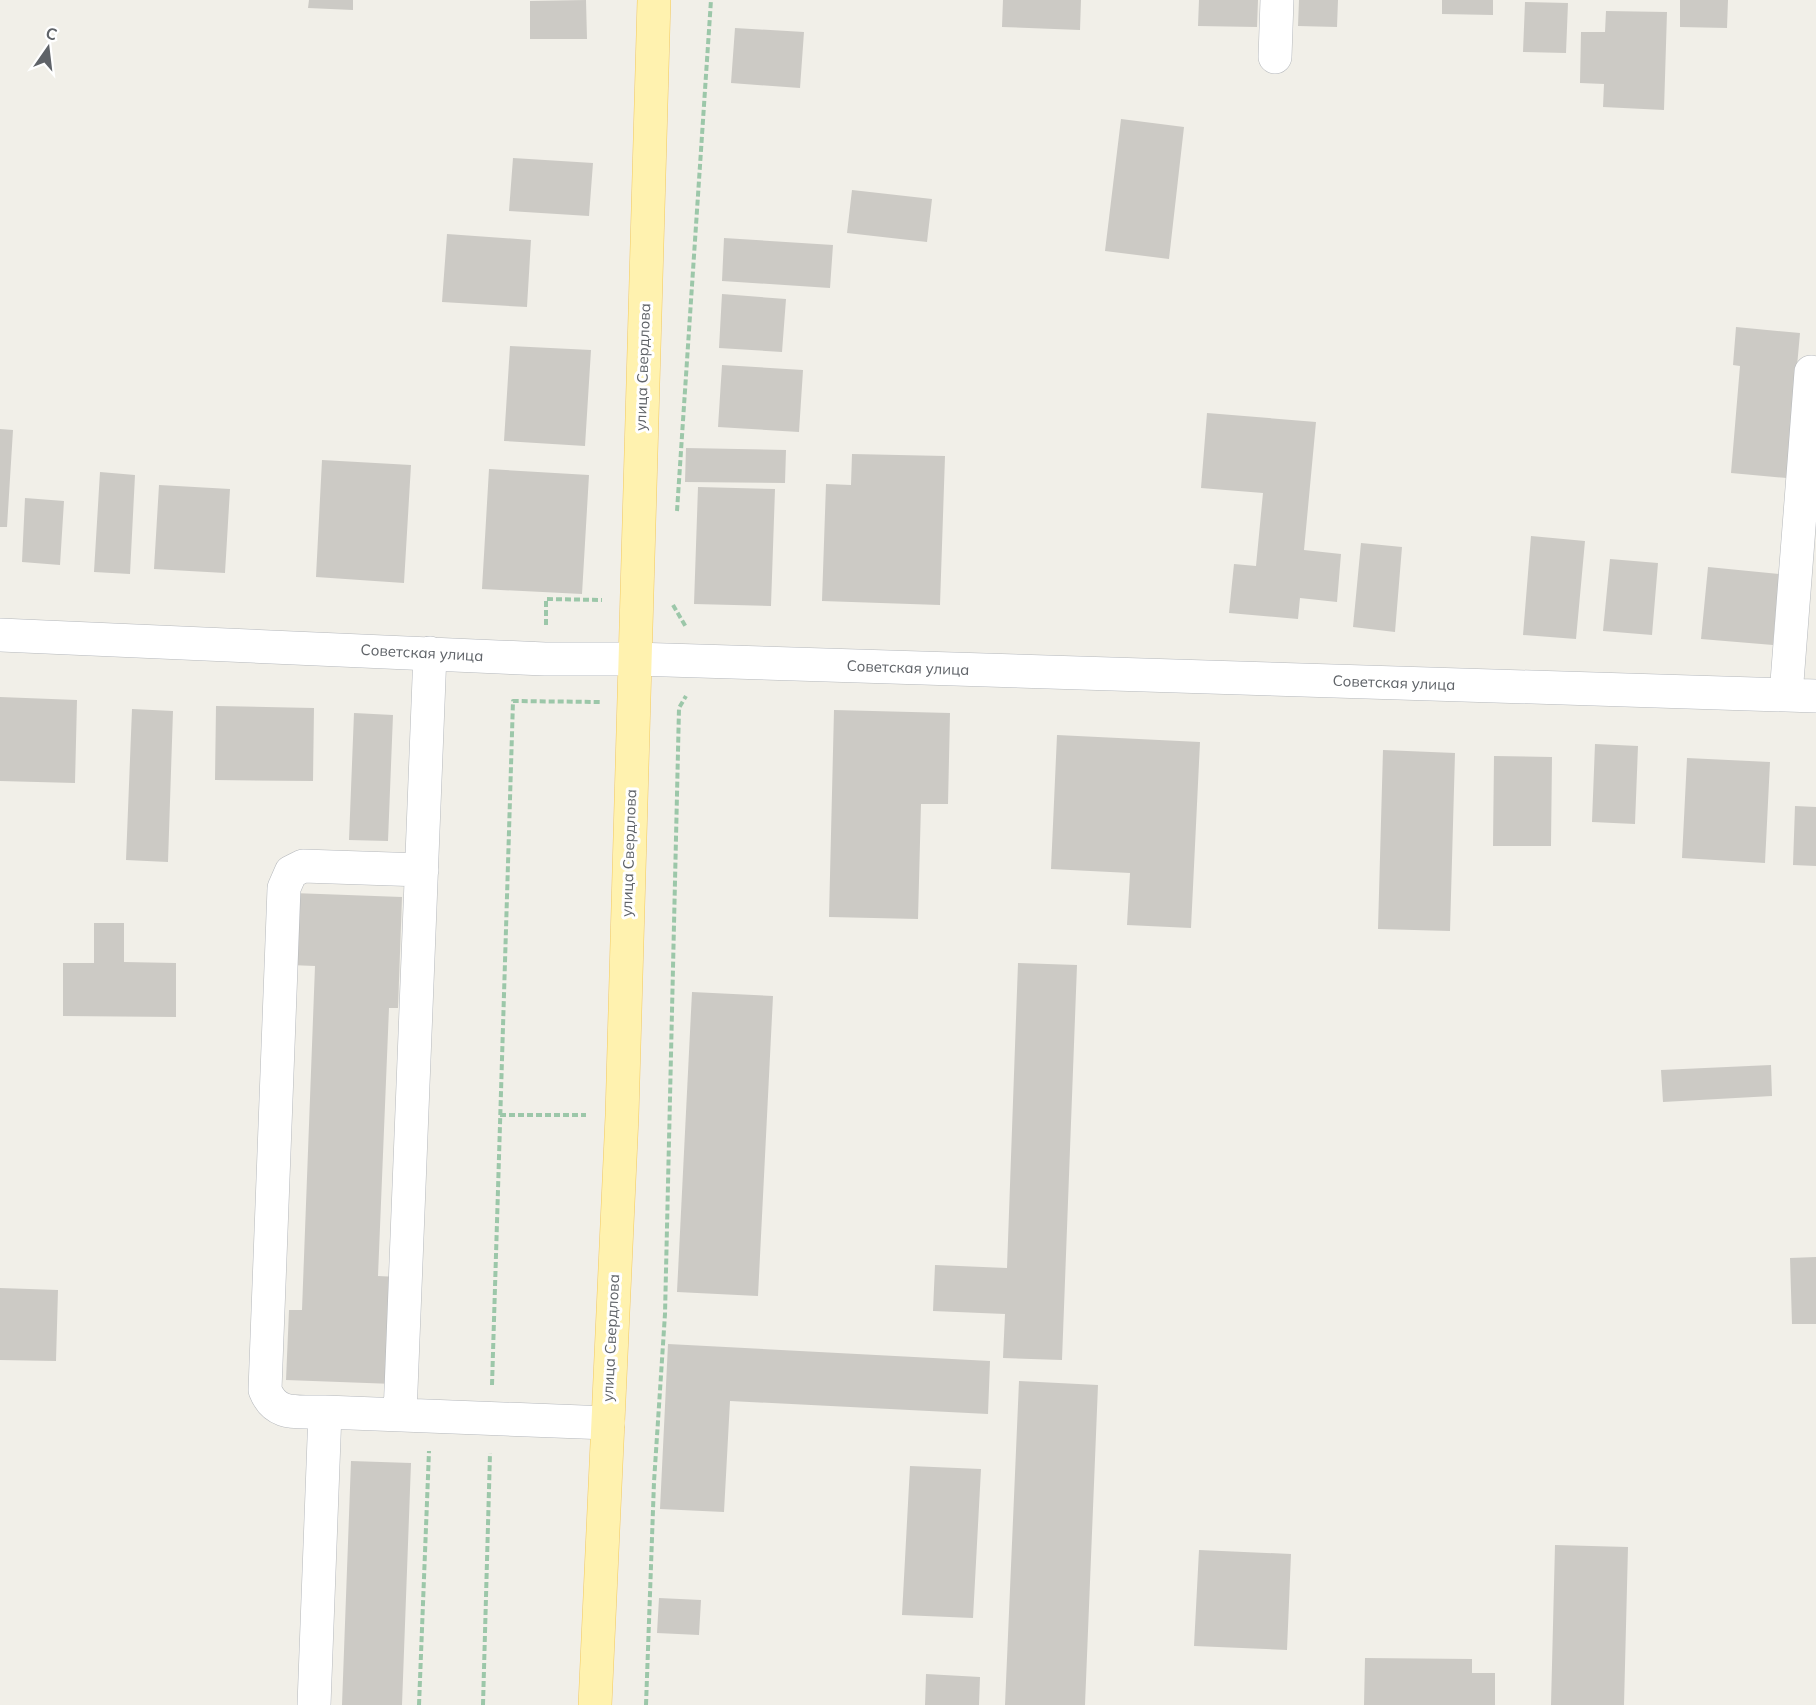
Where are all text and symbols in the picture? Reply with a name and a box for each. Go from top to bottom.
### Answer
north arrow [18,18,78,78]
text: С [44,22,59,44]
street label: улица Свердлова [631,303,654,431]
street label: Советская улица [360,640,484,665]
street label: Советская улица [846,656,970,679]
street label: Советская улица [1332,671,1456,694]
street label: улица Свердлова [617,789,640,917]
street label: улица Свердлова [598,1274,623,1402]

